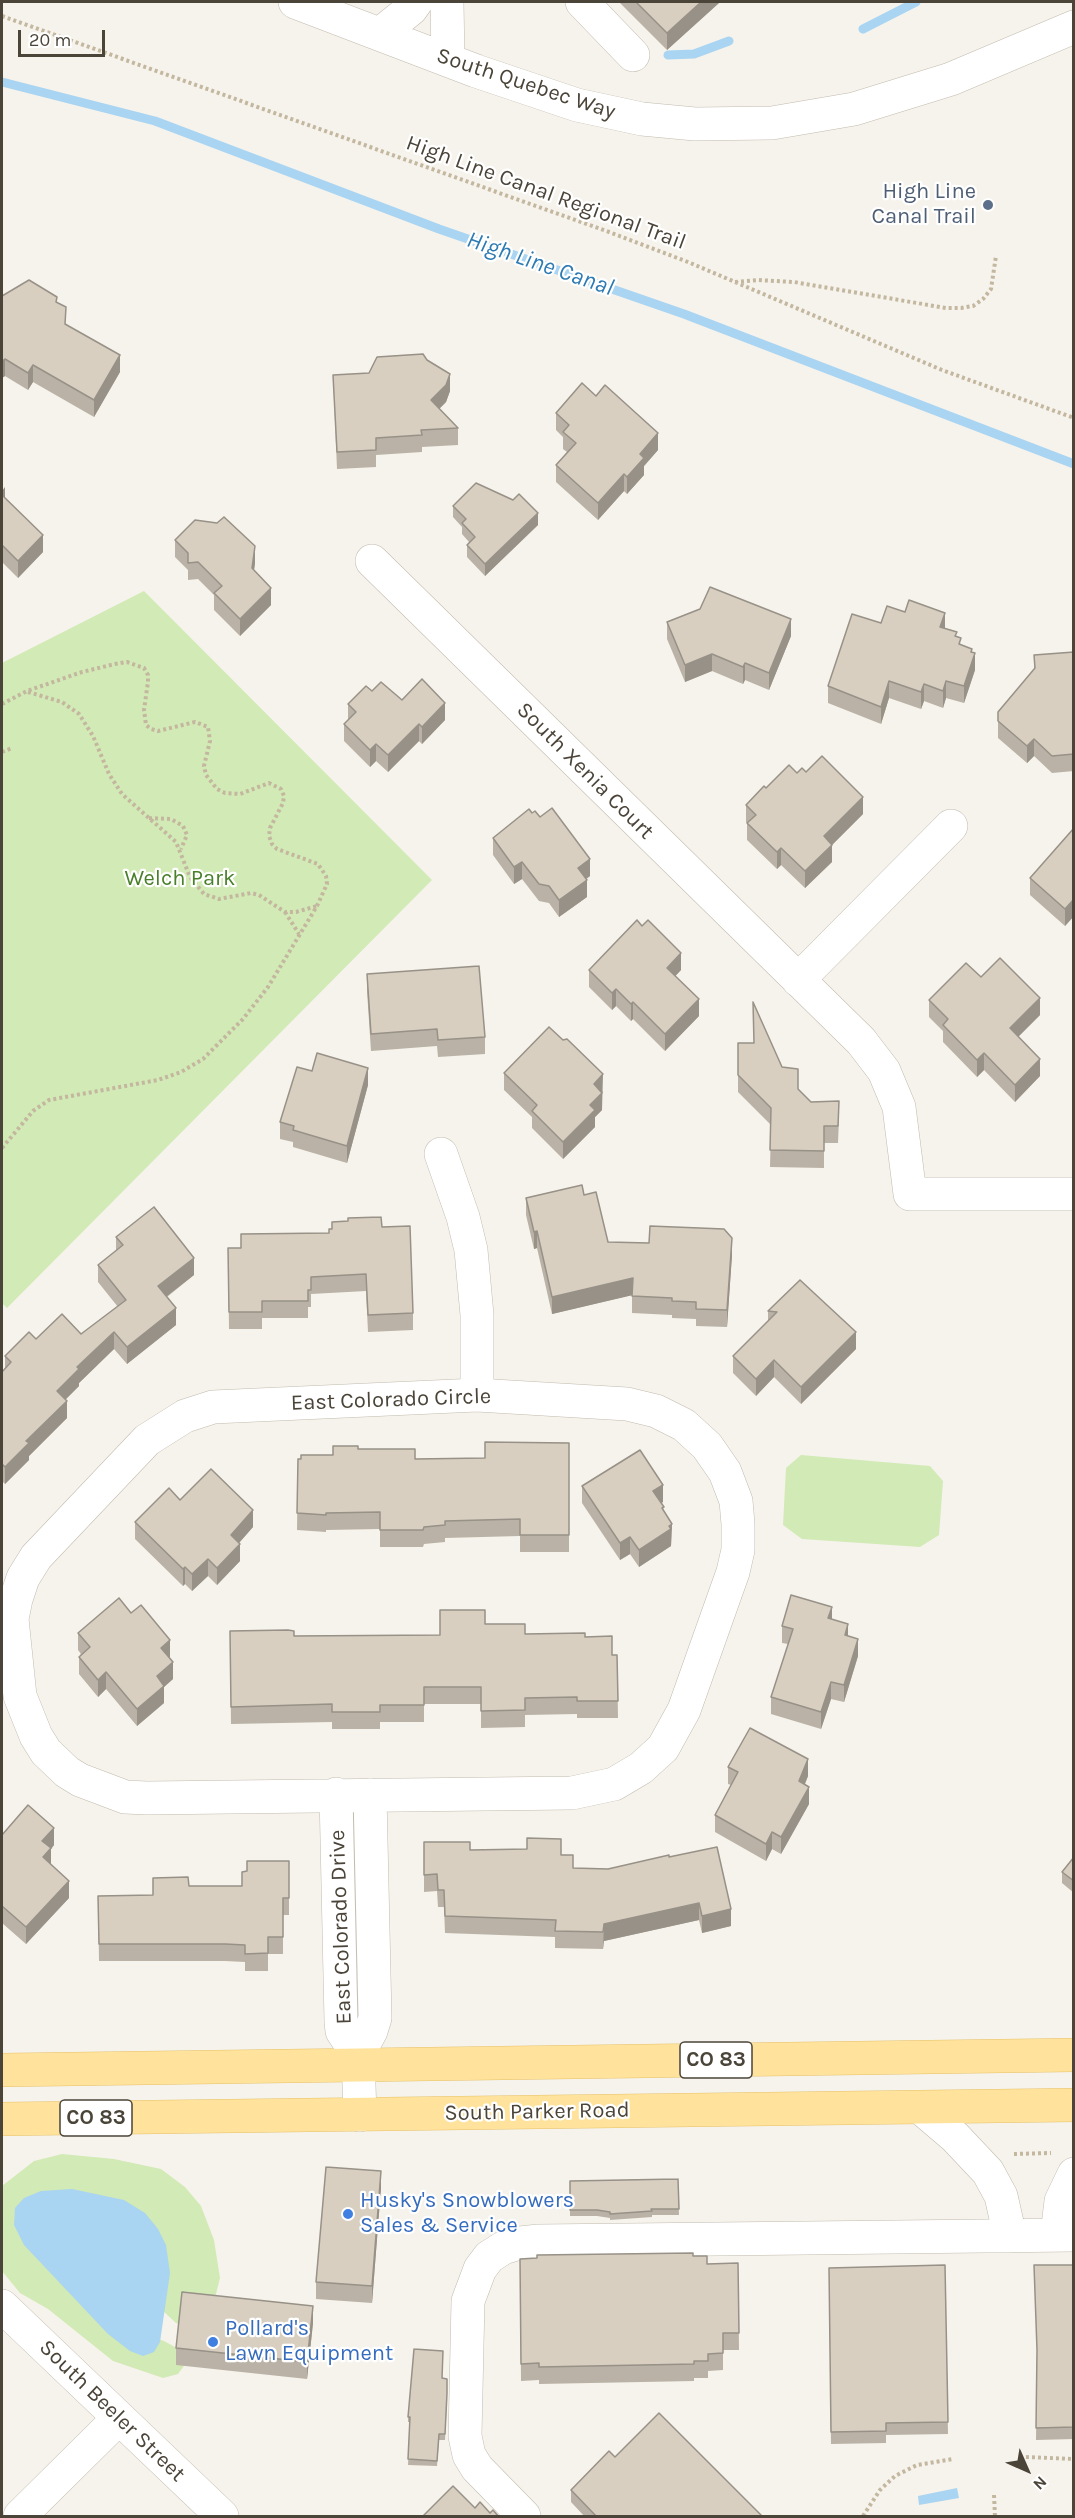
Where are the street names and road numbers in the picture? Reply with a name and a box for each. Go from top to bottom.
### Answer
street label: South Quebec Way [433,43,619,125]
street label: High Line Canal Regional Trail [402,130,690,256]
street label: South Xenia Court [511,697,659,845]
street label: East Colorado Circle [290,1383,492,1417]
street label: East Colorado Drive [324,1829,358,2025]
road number: CO 83 [680,2042,752,2078]
street label: South Parker Road [444,2097,630,2127]
road number: CO 83 [60,2100,132,2136]
street label: South Beeler Street [34,2335,190,2487]

